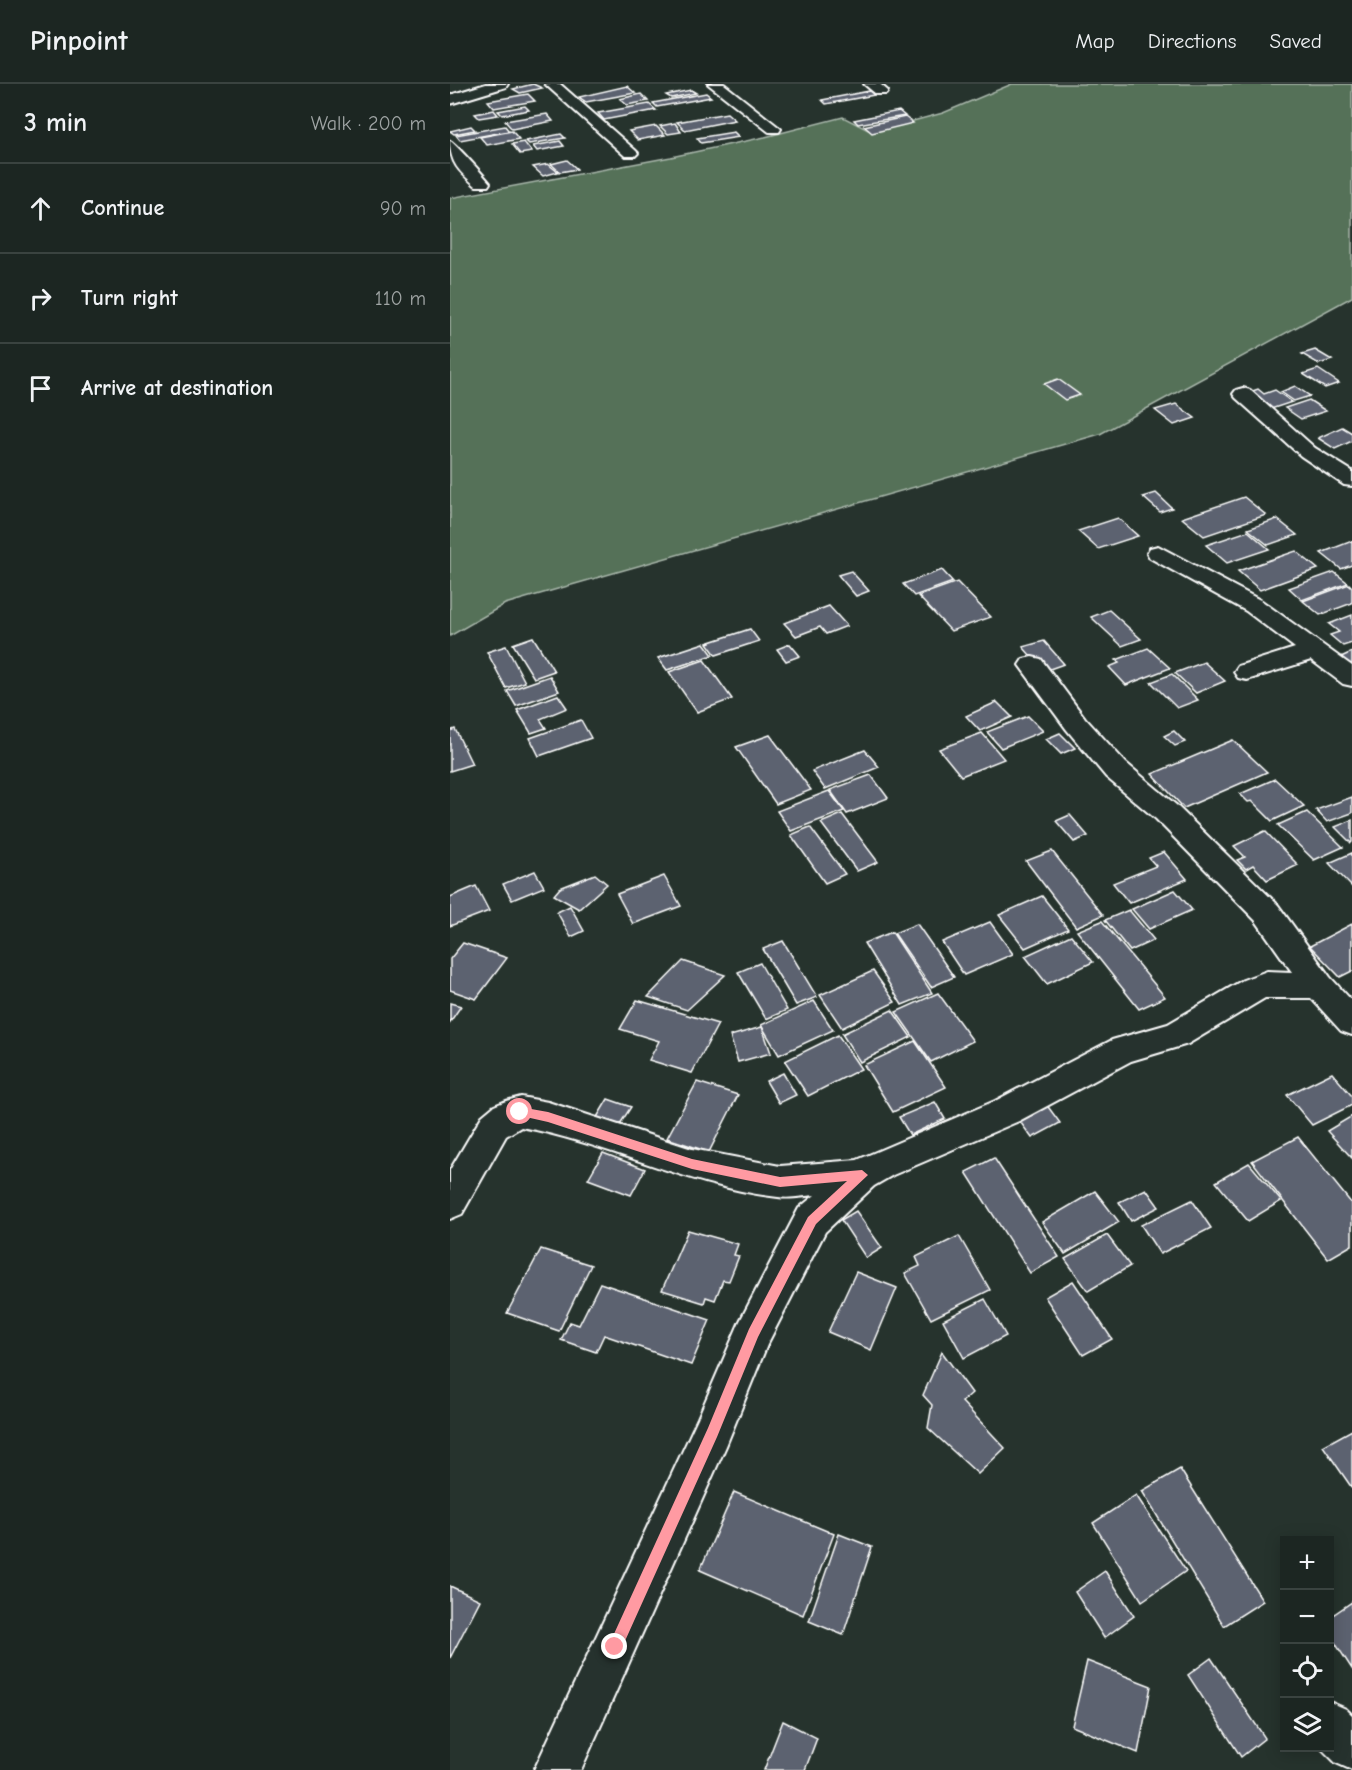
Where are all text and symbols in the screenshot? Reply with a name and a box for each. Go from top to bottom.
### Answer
text: Pinpoint [30,25,128,57]
text: Map [1075,29,1115,53]
text: Directions [1148,29,1237,53]
text: Saved [1270,29,1322,53]
text: 3 min [24,108,87,138]
text: Walk · 200 m [311,112,426,135]
icon: ahead [24,192,57,225]
text: Continue [81,195,164,221]
text: 90 m [380,197,426,220]
icon: right [24,282,57,315]
text: Turn right [81,285,178,311]
text: 110 m [375,287,426,310]
icon: arrive [24,372,57,405]
text: Arrive at destination [81,375,273,401]
route start [506,1098,532,1124]
map controls [1280,1536,1334,1752]
button: + [1280,1536,1334,1590]
button: − [1280,1590,1334,1644]
route end [601,1633,627,1659]
button: locate [1280,1644,1334,1698]
button: layers [1280,1698,1334,1752]

